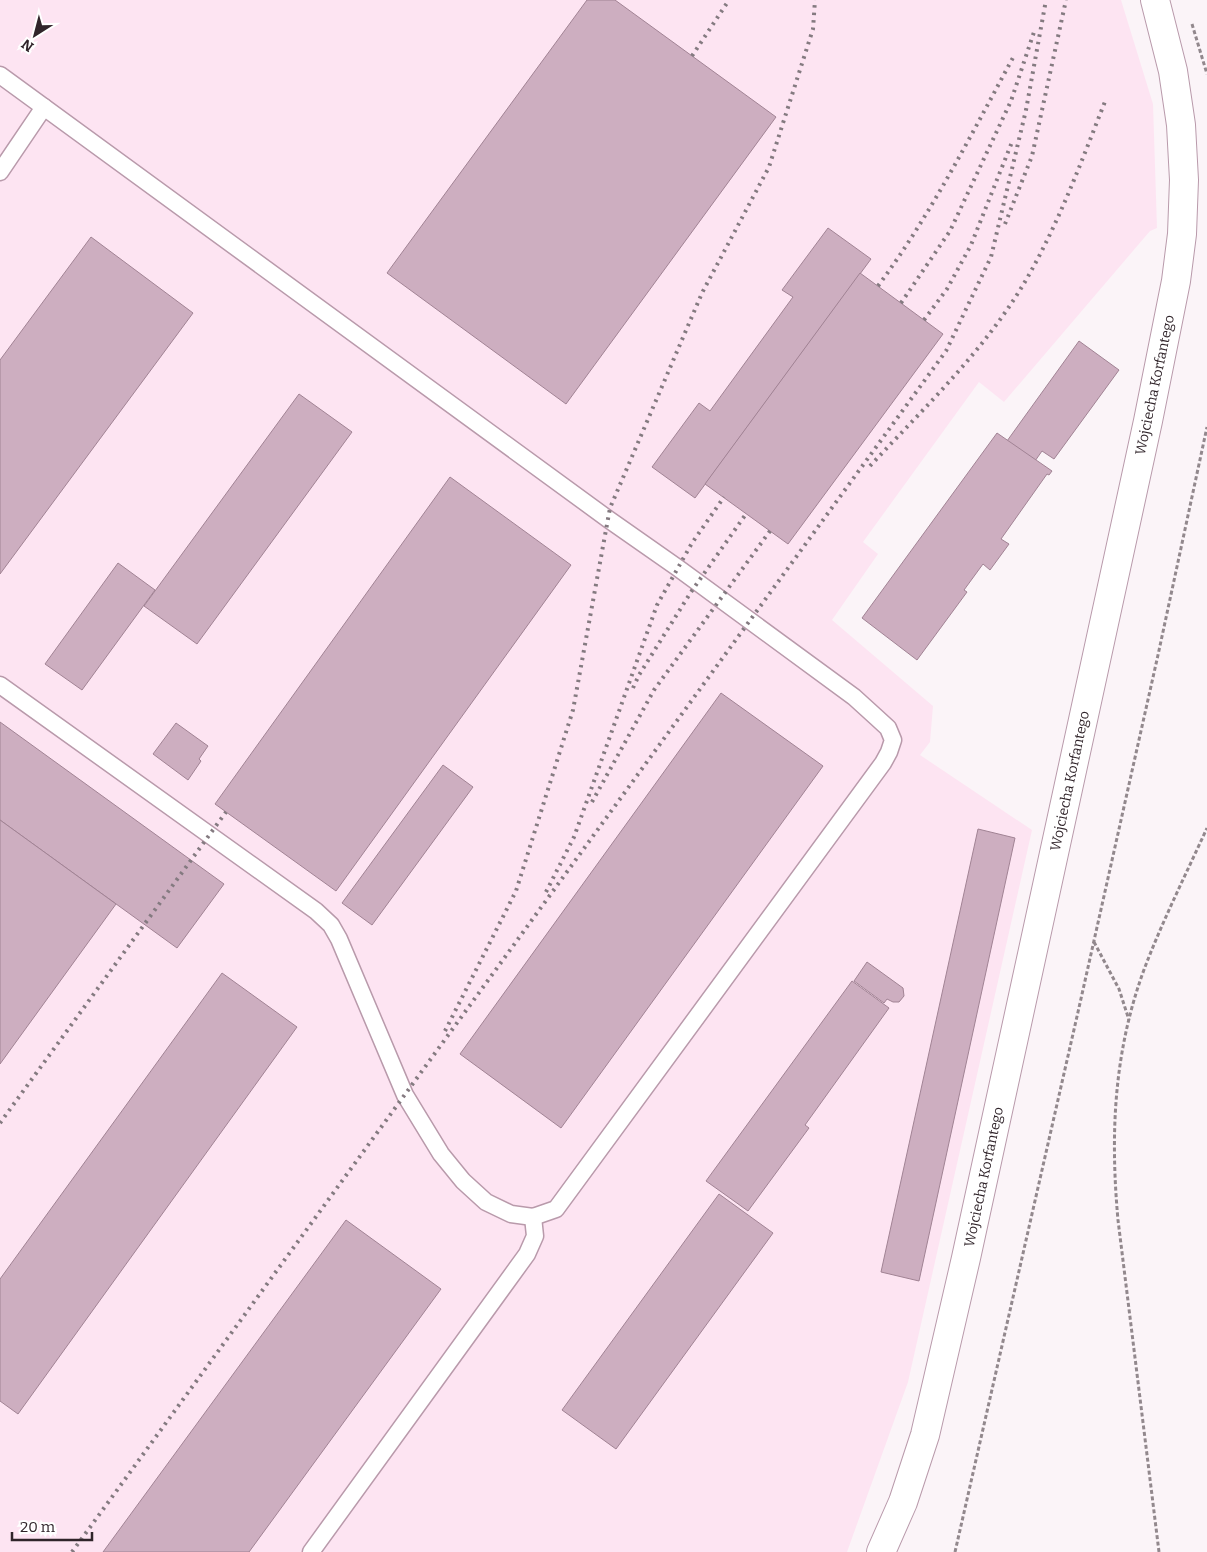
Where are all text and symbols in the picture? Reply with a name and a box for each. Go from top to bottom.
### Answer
north arrow [10,10,60,60]
text: N [18,35,37,55]
street label: Wojciecha Korfantego [1132,313,1178,457]
street label: Wojciecha Korfantego [1047,709,1093,853]
street label: Wojciecha Korfantego [961,1105,1007,1249]
scale bar [12,1510,92,1542]
text: 20 m [20,1518,56,1536]

